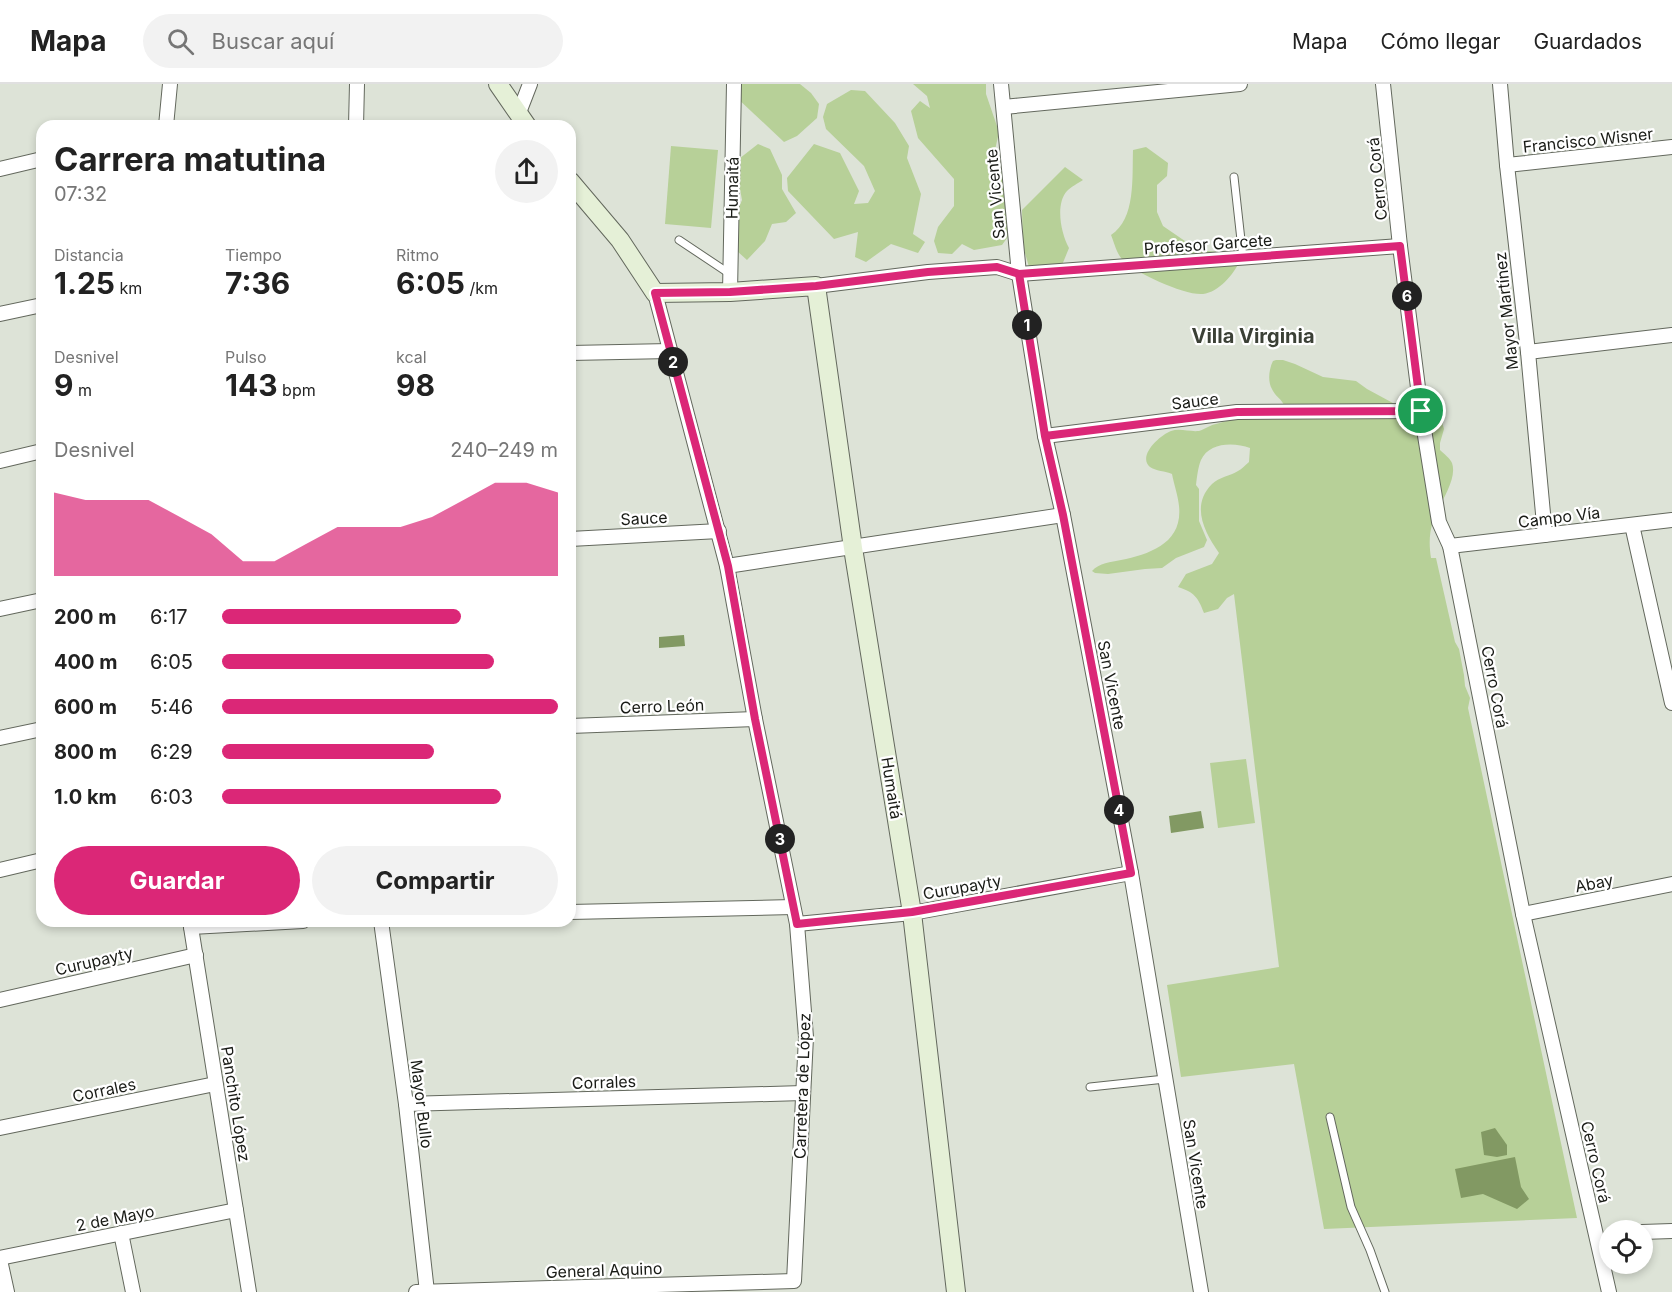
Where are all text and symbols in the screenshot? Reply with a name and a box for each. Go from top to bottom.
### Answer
search box [143,14,563,68]
text: Mapa [30,24,107,58]
icon: search [164,25,197,58]
text: Buscar aquí [212,28,334,54]
text: Mapa [1292,29,1348,54]
text: Cómo llegar [1381,29,1500,54]
text: Guardados [1533,29,1642,54]
street label: Francisco Wisner [1522,123,1654,157]
street label: Cerro Corá [1363,136,1391,222]
text: Carrera matutina [54,139,326,179]
button: share [495,140,558,203]
street label: San Vicente [981,148,1009,240]
street label: Humaitá [721,157,743,219]
text: 07:32 [54,182,107,206]
street label: Profesor Garcete [1143,230,1273,258]
text: Distancia [54,245,124,265]
text: Tiempo [225,245,282,265]
text: Ritmo [396,245,439,265]
street label: Mayor Martínez [1490,251,1522,371]
text: 1.25 [54,265,115,301]
text: 7:36 [225,265,290,301]
text: 6:05 [396,265,465,301]
text: km [115,278,142,298]
text: /km [465,278,498,298]
pin: 6 [1392,281,1422,311]
text: 6 [1402,286,1412,306]
pin: 1 [1012,310,1042,340]
text: 1 [1024,315,1030,335]
district label: Villa Virginia [1191,324,1315,348]
text: Desnivel [54,347,119,367]
text: Pulso [225,347,267,367]
text: kcal [396,347,427,367]
pin: 2 [658,347,688,377]
text: 2 [668,352,678,372]
text: 9 [54,367,73,403]
text: 143 [225,367,278,403]
text: 98 [396,367,435,403]
text: m [73,380,92,400]
text: bpm [278,380,316,400]
pin [1395,385,1446,436]
street label: Sauce [1170,388,1220,414]
icon: arrive [1404,394,1437,427]
text: Desnivel [54,438,135,462]
text: 240–249 m [450,438,558,462]
street label: Campo Vía [1517,502,1601,532]
street label: Sauce [620,507,668,529]
text: 200 m [54,605,117,629]
text: 6:17 [150,605,188,629]
street label: San Vicente [1094,639,1130,731]
street label: Cerro Corá [1477,644,1513,730]
text: 400 m [54,650,118,674]
text: 6:05 [150,650,193,674]
text: 600 m [54,695,117,719]
text: 5:46 [150,695,193,719]
street label: Cerro León [619,695,705,717]
text: 800 m [54,740,117,764]
text: 6:29 [150,740,193,764]
street label: Humaitá [877,756,907,820]
text: 1.0 km [54,785,117,809]
text: 6:03 [150,785,193,809]
pin: 4 [1104,795,1134,825]
text: 4 [1114,800,1124,820]
pin: 3 [765,824,795,854]
text: 3 [775,829,785,849]
button: Guardar [54,846,300,915]
button: Compartir [312,846,558,915]
street label: Abay [1573,869,1615,897]
street label: Curupayty [921,870,1003,904]
street label: Curupayty [53,942,135,980]
street label: Carretera de López [789,1013,815,1159]
street label: Panchito López [217,1045,255,1163]
street label: Mayor Bullo [407,1058,437,1150]
street label: Corrales [572,1071,636,1093]
street label: Corrales [71,1074,137,1106]
street label: San Vicente [1179,1118,1213,1210]
street label: Cerro Corá [1577,1119,1615,1205]
street label: 2 de Mayo [74,1201,156,1235]
map controls [1599,1220,1653,1274]
button: locate [1599,1220,1653,1274]
street label: General Aquino [545,1258,663,1282]

